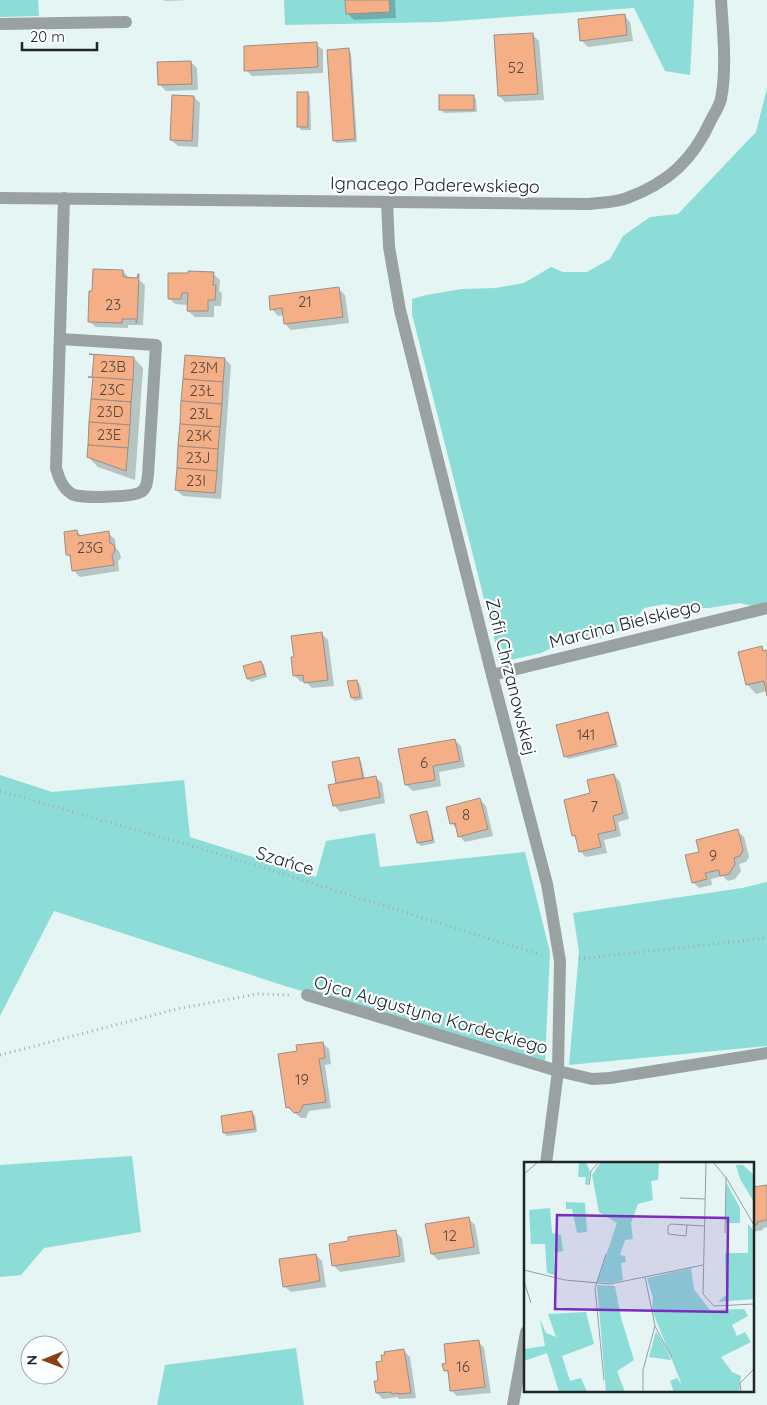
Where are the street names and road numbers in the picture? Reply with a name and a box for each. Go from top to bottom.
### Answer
street label: Ignacego Paderewskiego [330,171,540,198]
street label: Marcina Bielskiego [547,594,703,653]
street label: Zofii Chrzanowskiej [481,596,542,758]
street label: Szańce [253,841,317,880]
street label: Ojca Augustyna Kordeckiego [311,970,551,1059]

